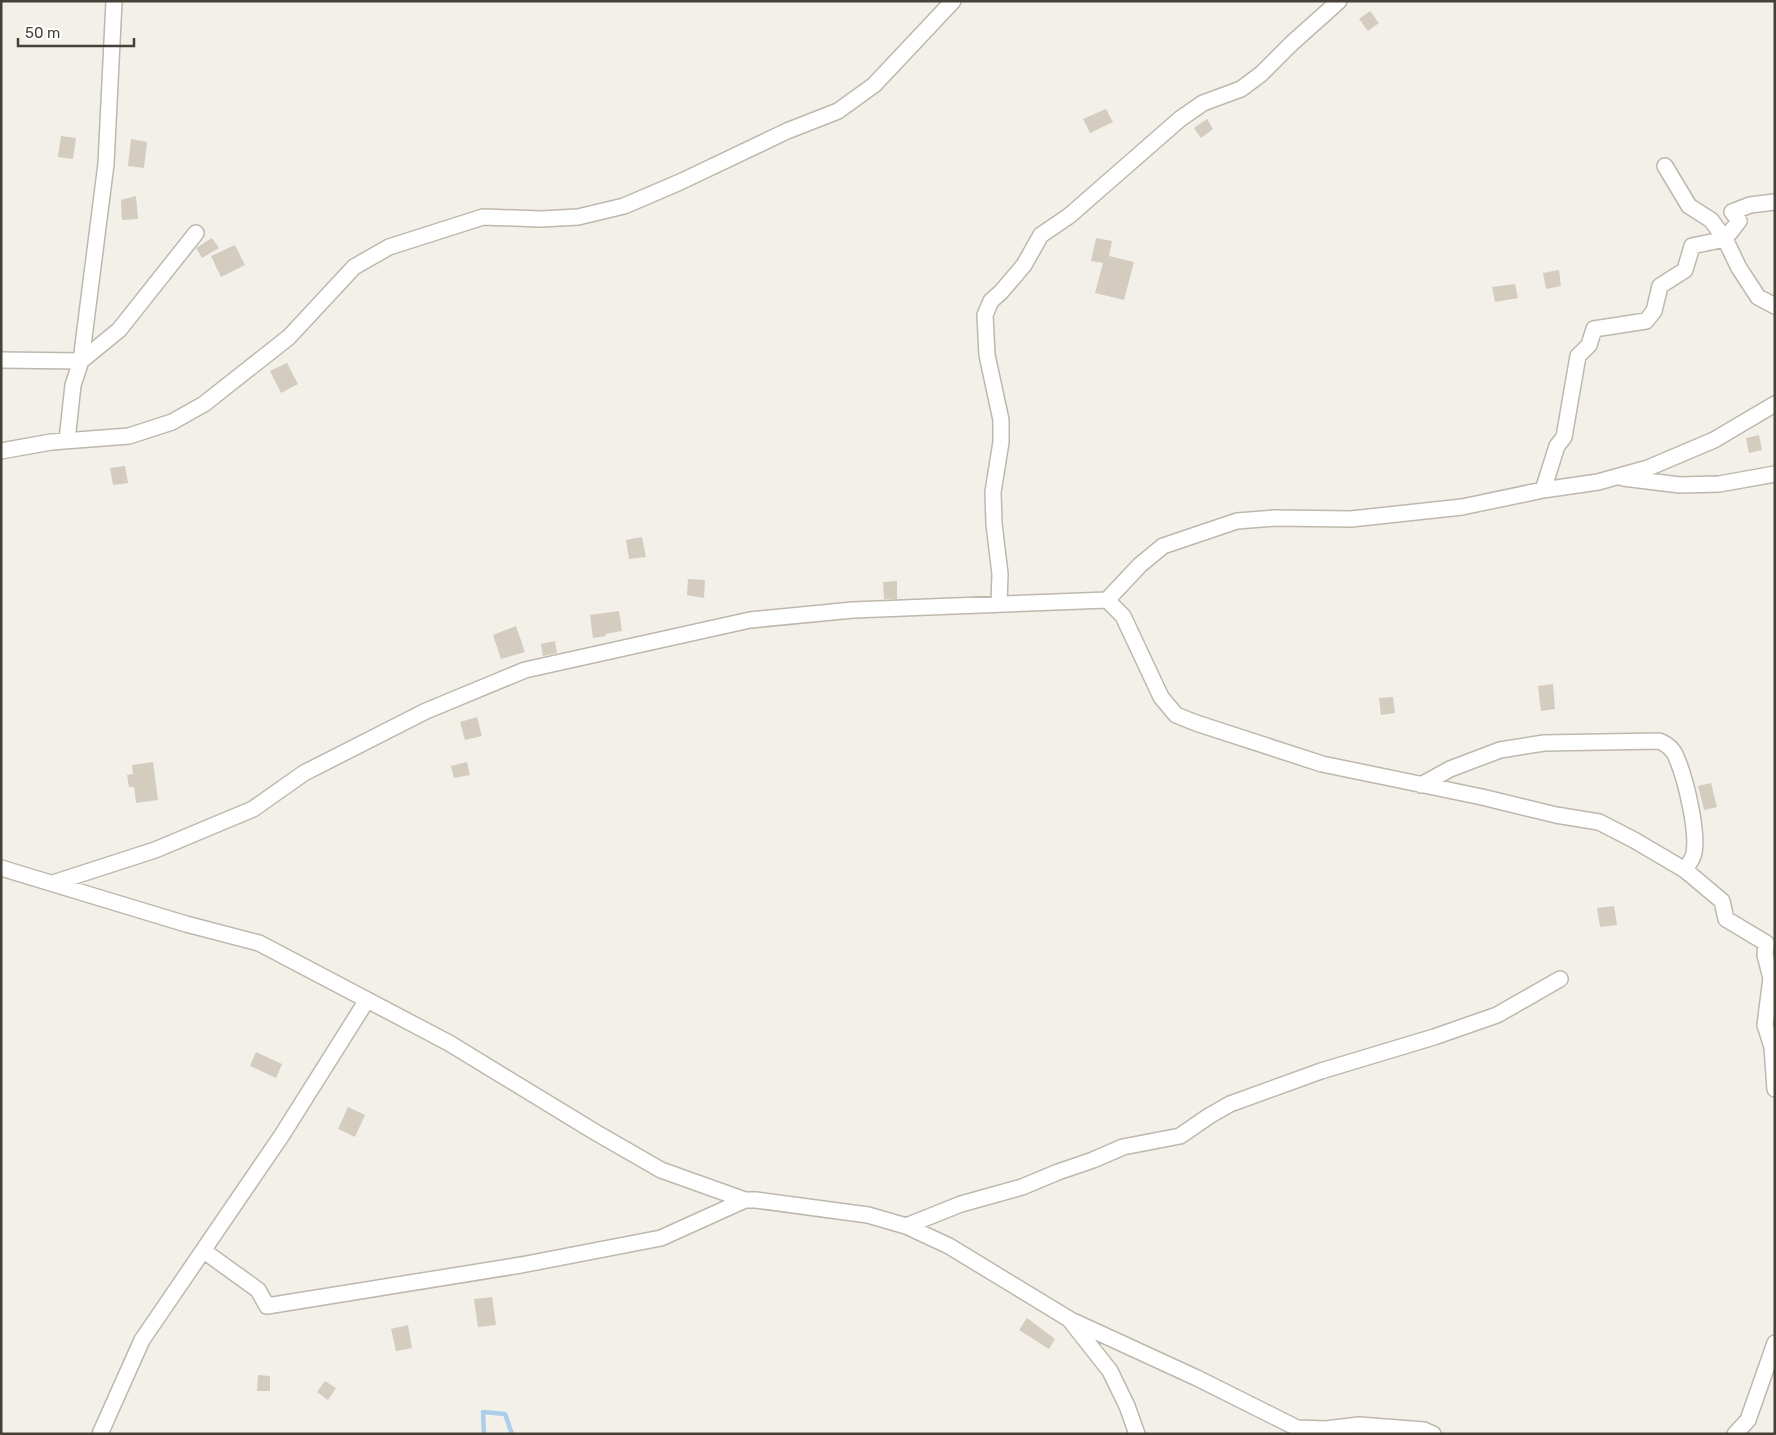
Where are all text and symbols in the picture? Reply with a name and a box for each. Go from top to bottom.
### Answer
scale bar [18,15,134,47]
text: 50 m [25,24,60,42]

